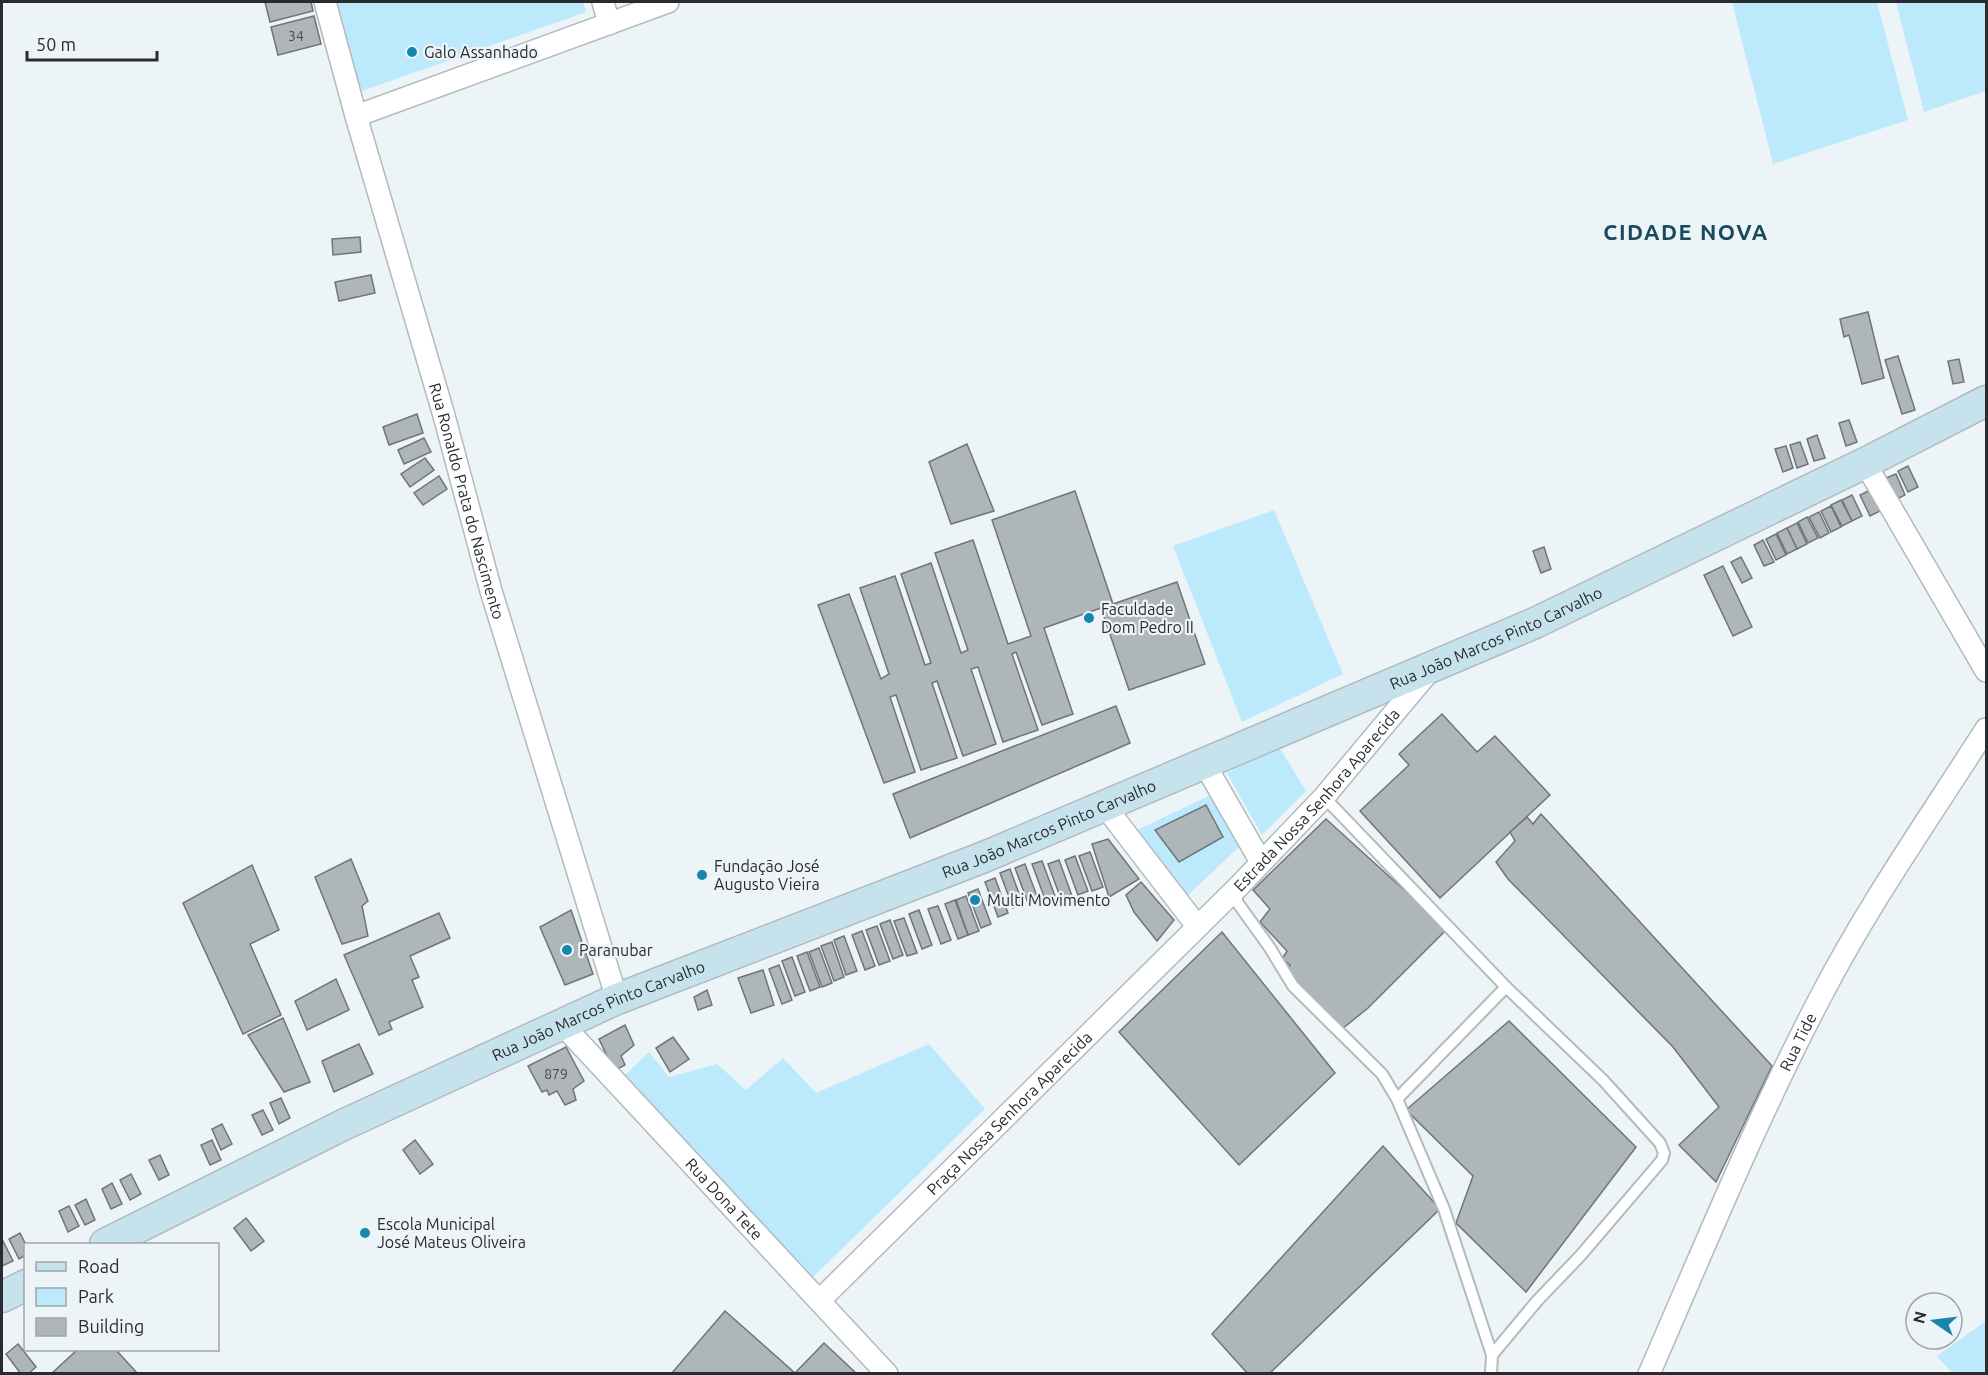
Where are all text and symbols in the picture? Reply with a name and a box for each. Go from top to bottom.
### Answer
scale bar [27,24,158,62]
house number: 34 [288,28,304,44]
text: 50 m [36,34,76,54]
place label: Galo Assanhado [424,43,538,61]
marker: Galo Assanhado [405,45,419,59]
district label: CIDADE NOVA [1603,219,1769,244]
street label: Rua Ronaldo Prata do Nascimento [426,381,508,621]
street label: Rua João Marcos Pinto Carvalho [1387,583,1605,693]
place label: Faculdade Dom Pedro II [1101,600,1194,636]
marker: Faculdade Dom Pedro II [1082,611,1096,625]
street label: Estrada Nossa Senhora Aparecida [1230,705,1403,895]
street label: Rua João Marcos Pinto Carvalho [939,776,1159,881]
place label: Fundação José Augusto Vieira [714,857,820,893]
marker: Fundação José Augusto Vieira [695,868,709,882]
place label: Multi Movimento [987,891,1110,909]
marker: Multi Movimento [968,893,982,907]
place label: Paranubar [579,941,653,959]
marker: Paranubar [560,943,574,957]
street label: Rua João Marcos Pinto Carvalho [489,957,707,1064]
street label: Rua Tide [1776,1010,1820,1074]
street label: Praça Nossa Senhora Aparecida [923,1028,1095,1198]
house number: 879 [544,1066,568,1082]
street label: Rua Dona Tete [682,1154,767,1243]
place label: Escola Municipal José Mateus Oliveira [377,1215,526,1251]
marker: Escola Municipal José Mateus Oliveira [358,1226,372,1240]
legend [24,1243,219,1351]
text: Road [78,1256,120,1276]
text: Park [78,1286,114,1306]
north arrow [1904,1291,1964,1351]
text: N [1909,1309,1930,1325]
text: Building [78,1316,144,1336]

